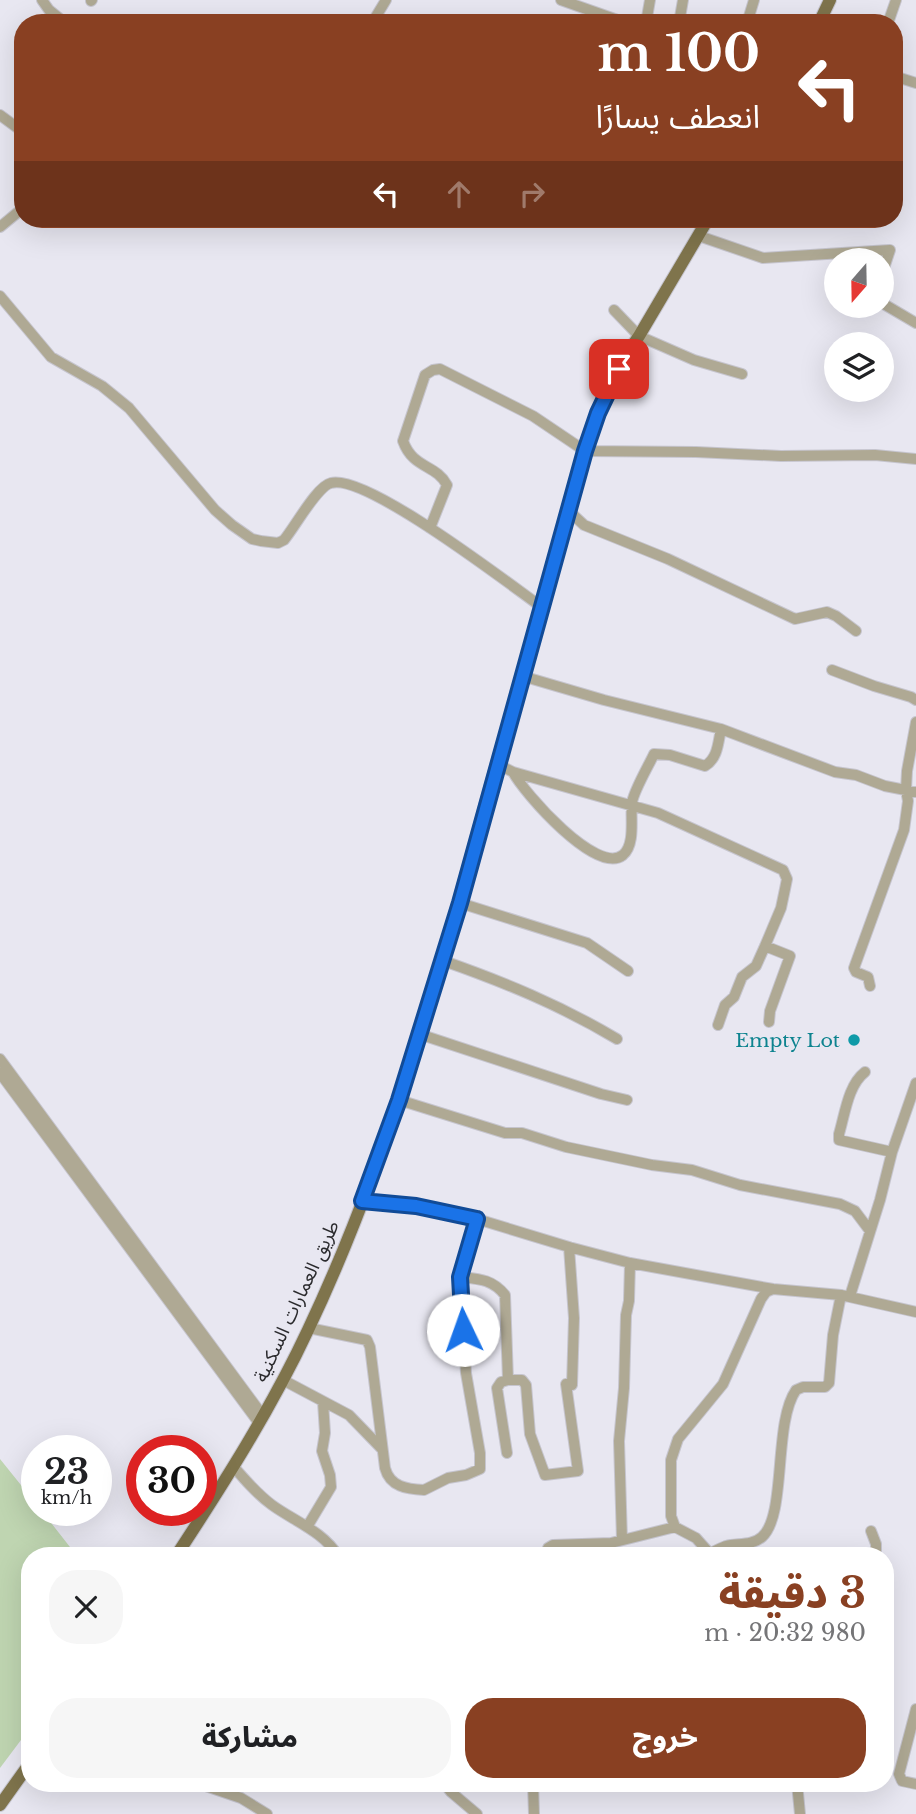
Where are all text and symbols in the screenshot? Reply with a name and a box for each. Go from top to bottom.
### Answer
text: 100 m [597,23,760,84]
icon: left [784,42,875,133]
text: انعطف يسارًا [595,97,760,137]
icon: left [367,175,405,213]
icon: ahead [440,175,478,213]
icon: right [513,175,551,213]
north arrow [824,248,894,318]
map controls [824,248,894,402]
button: layers [824,332,894,402]
pin [589,339,649,399]
icon: arrive [600,350,638,388]
place label: Empty Lot [735,1029,841,1052]
marker: Empty Lot [846,1032,862,1048]
street label: طريق العمارات السكنية [249,1217,344,1386]
position arrow [426,1293,500,1367]
speed limit sign: 30 [126,1435,217,1526]
text: 23 [44,1450,89,1493]
text: km/h [41,1487,92,1509]
text: 3 دقيقة [718,1567,866,1619]
button: close [49,1570,123,1644]
text: 980 m · 20:32 [704,1619,866,1647]
button: مشاركة [49,1698,451,1778]
button: خروج [465,1698,866,1778]

